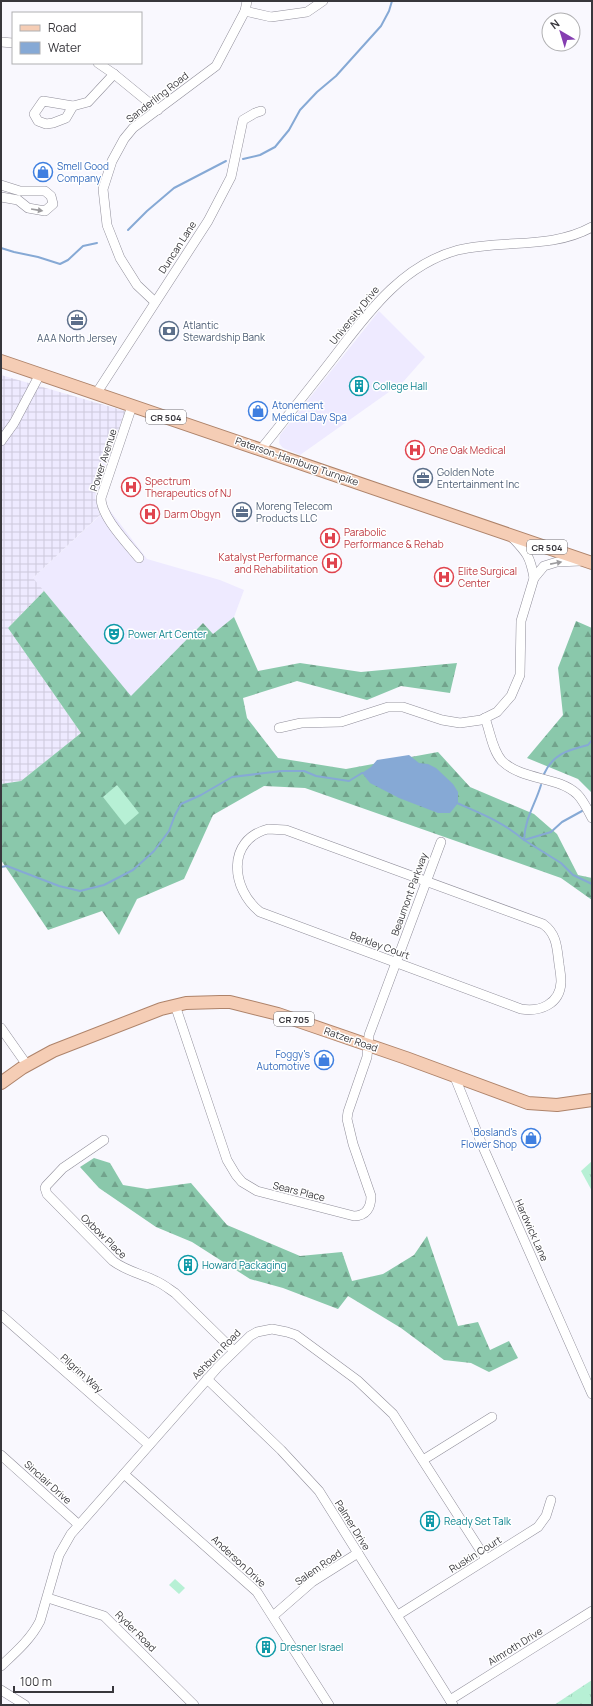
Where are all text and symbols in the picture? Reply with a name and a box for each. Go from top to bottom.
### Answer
legend [12,12,142,64]
north arrow [541,12,581,52]
text: N [547,15,562,32]
text: Road [48,19,76,36]
text: Water [48,39,82,56]
street label: Sanderling Road [123,68,191,126]
place label: Smell Good Company [57,159,109,185]
shop icon: Smell Good Company [32,161,54,183]
one-way arrow [30,207,43,213]
street label: Duncan Lane [155,218,199,276]
street label: University Drive [326,283,382,347]
office icon: AAA North Jersey [66,309,88,331]
place label: Atlantic Stewardship Bank [183,318,266,344]
bank icon: Atlantic Stewardship Bank [158,320,180,342]
place label: AAA North Jersey [37,331,118,345]
building icon: College Hall [348,375,370,397]
place label: College Hall [373,379,427,393]
place label: Atonement Medical Day Spa [272,398,347,424]
shop icon: Atonement Medical Day Spa [247,400,269,422]
road number: CR 504 [146,410,186,424]
street label: Power Avenue [86,427,120,493]
street label: Paterson-Hamburg Turnpike [233,433,361,489]
hospital icon: One Oak Medical [404,439,426,461]
place label: One Oak Medical [429,443,506,457]
place label: Golden Note Entertainment Inc [437,465,520,491]
office icon: Golden Note Entertainment Inc [412,467,434,489]
place label: Spectrum Therapeutics of NJ [145,474,231,500]
hospital icon: Spectrum Therapeutics of NJ [120,476,142,498]
place label: Moreng Telecom Products LLC [256,499,332,525]
office icon: Moreng Telecom Products LLC [231,501,253,523]
hospital icon: Darm Obgyn [139,503,161,525]
place label: Darm Obgyn [164,507,221,521]
place label: Parabolic Performance & Rehab [344,525,444,551]
hospital icon: Parabolic Performance & Rehab [319,527,341,549]
road number: CR 504 [527,540,567,554]
place label: Katalyst Performance and Rehabilitation [219,550,318,576]
hospital icon: Katalyst Performance and Rehabilitation [321,552,343,574]
one-way arrow [550,560,562,566]
place label: Elite Surgical Center [458,564,517,590]
hospital icon: Elite Surgical Center [433,566,455,588]
theatre icon: Power Art Center [103,623,125,645]
place label: Power Art Center [128,627,207,641]
street label: Beaumont Parkway [387,850,431,938]
street label: Berkley Court [348,928,412,962]
road number: CR 705 [274,1012,314,1026]
street label: Ratzer Road [322,1023,380,1055]
place label: Foggy's Automotive [257,1047,310,1073]
shop icon: Foggy's Automotive [313,1049,335,1071]
place label: Bosland's Flower Shop [461,1125,517,1151]
shop icon: Bosland's Flower Shop [520,1127,542,1149]
street label: Sears Place [271,1178,327,1204]
street label: Hardwick Lane [512,1197,552,1263]
street label: Oxbow Place [78,1211,130,1262]
building icon: Howard Packaging [177,1254,199,1276]
place label: Howard Packaging [202,1258,287,1272]
street label: Ashburn Road [189,1326,244,1382]
street label: Pilgrim Way [58,1350,107,1396]
street label: Sinclair Drive [21,1457,75,1507]
street label: Palmer Drive [332,1497,374,1553]
building icon: Ready Set Talk [419,1510,441,1532]
place label: Ready Set Talk [444,1514,512,1528]
street label: Anderson Drive [209,1532,269,1590]
street label: Ruskin Court [446,1532,504,1576]
street label: Salem Road [292,1546,344,1588]
street label: Ryder Road [112,1607,160,1655]
street label: Almroth Drive [485,1624,545,1668]
building icon: Dresner Israel [255,1636,277,1658]
place label: Dresner Israel [280,1640,343,1654]
scale bar [14,1668,113,1694]
text: 100 m [20,1673,52,1690]

